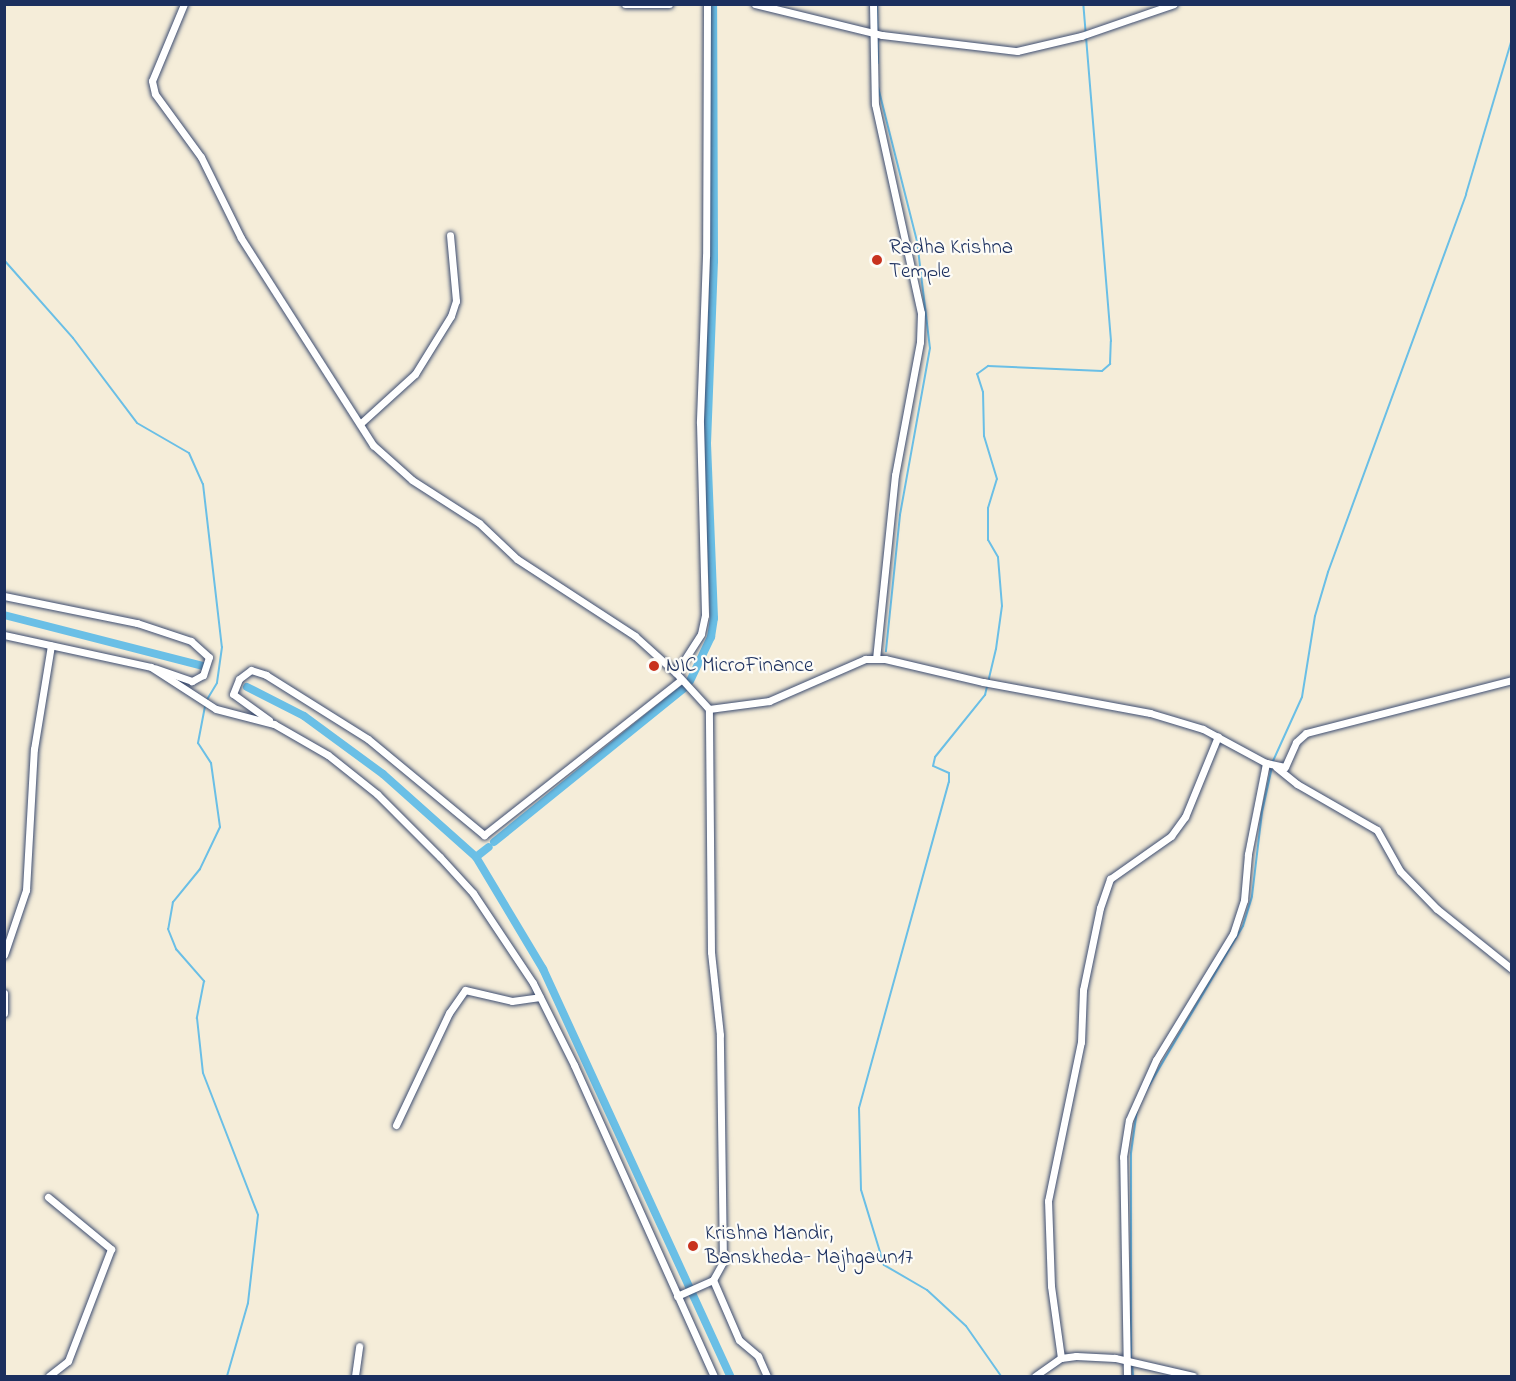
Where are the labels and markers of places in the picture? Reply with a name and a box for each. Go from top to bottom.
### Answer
place label: Radha Krishna Temple [889,235,1013,285]
marker: Radha Krishna Temple [870,253,884,267]
place label: NIC MicroFinance [666,653,813,679]
marker: NIC MicroFinance [647,659,661,673]
place label: Krishna Mandir, Banskheda- Majhgaun17 [705,1221,913,1271]
marker: Krishna Mandir, Banskheda- Majhgaun17 [686,1239,700,1253]

